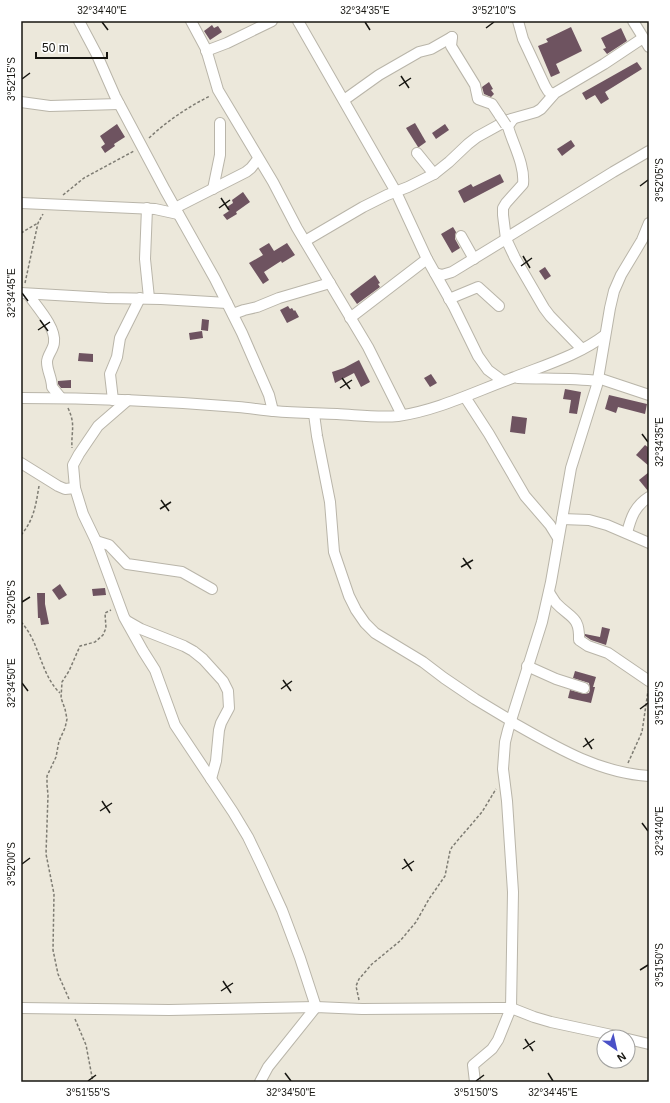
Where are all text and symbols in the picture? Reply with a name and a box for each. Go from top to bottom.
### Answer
text: 32°34'40"E [77,5,127,16]
text: 32°34'35"E [340,5,390,16]
text: 3°52'10"S [472,5,516,16]
scale bar [36,34,107,60]
text: 50 m [42,41,69,55]
text: 3°52'15"S [6,57,17,101]
text: 3°52'05"S [654,158,665,202]
text: 32°34'45"E [6,268,17,318]
text: 32°34'35"E [654,417,665,467]
text: 3°52'05"S [6,580,17,624]
text: 32°34'50"E [6,658,17,708]
text: 3°51'55"S [654,681,665,725]
text: 32°34'40"E [654,806,665,856]
text: 3°52'00"S [6,842,17,886]
text: 3°51'50"S [654,943,665,987]
north arrow [596,1029,636,1069]
text: N [615,1050,628,1065]
text: 3°51'55"S [66,1087,110,1098]
text: 32°34'50"E [266,1087,316,1098]
text: 3°51'50"S [454,1087,498,1098]
text: 32°34'45"E [528,1087,578,1098]

